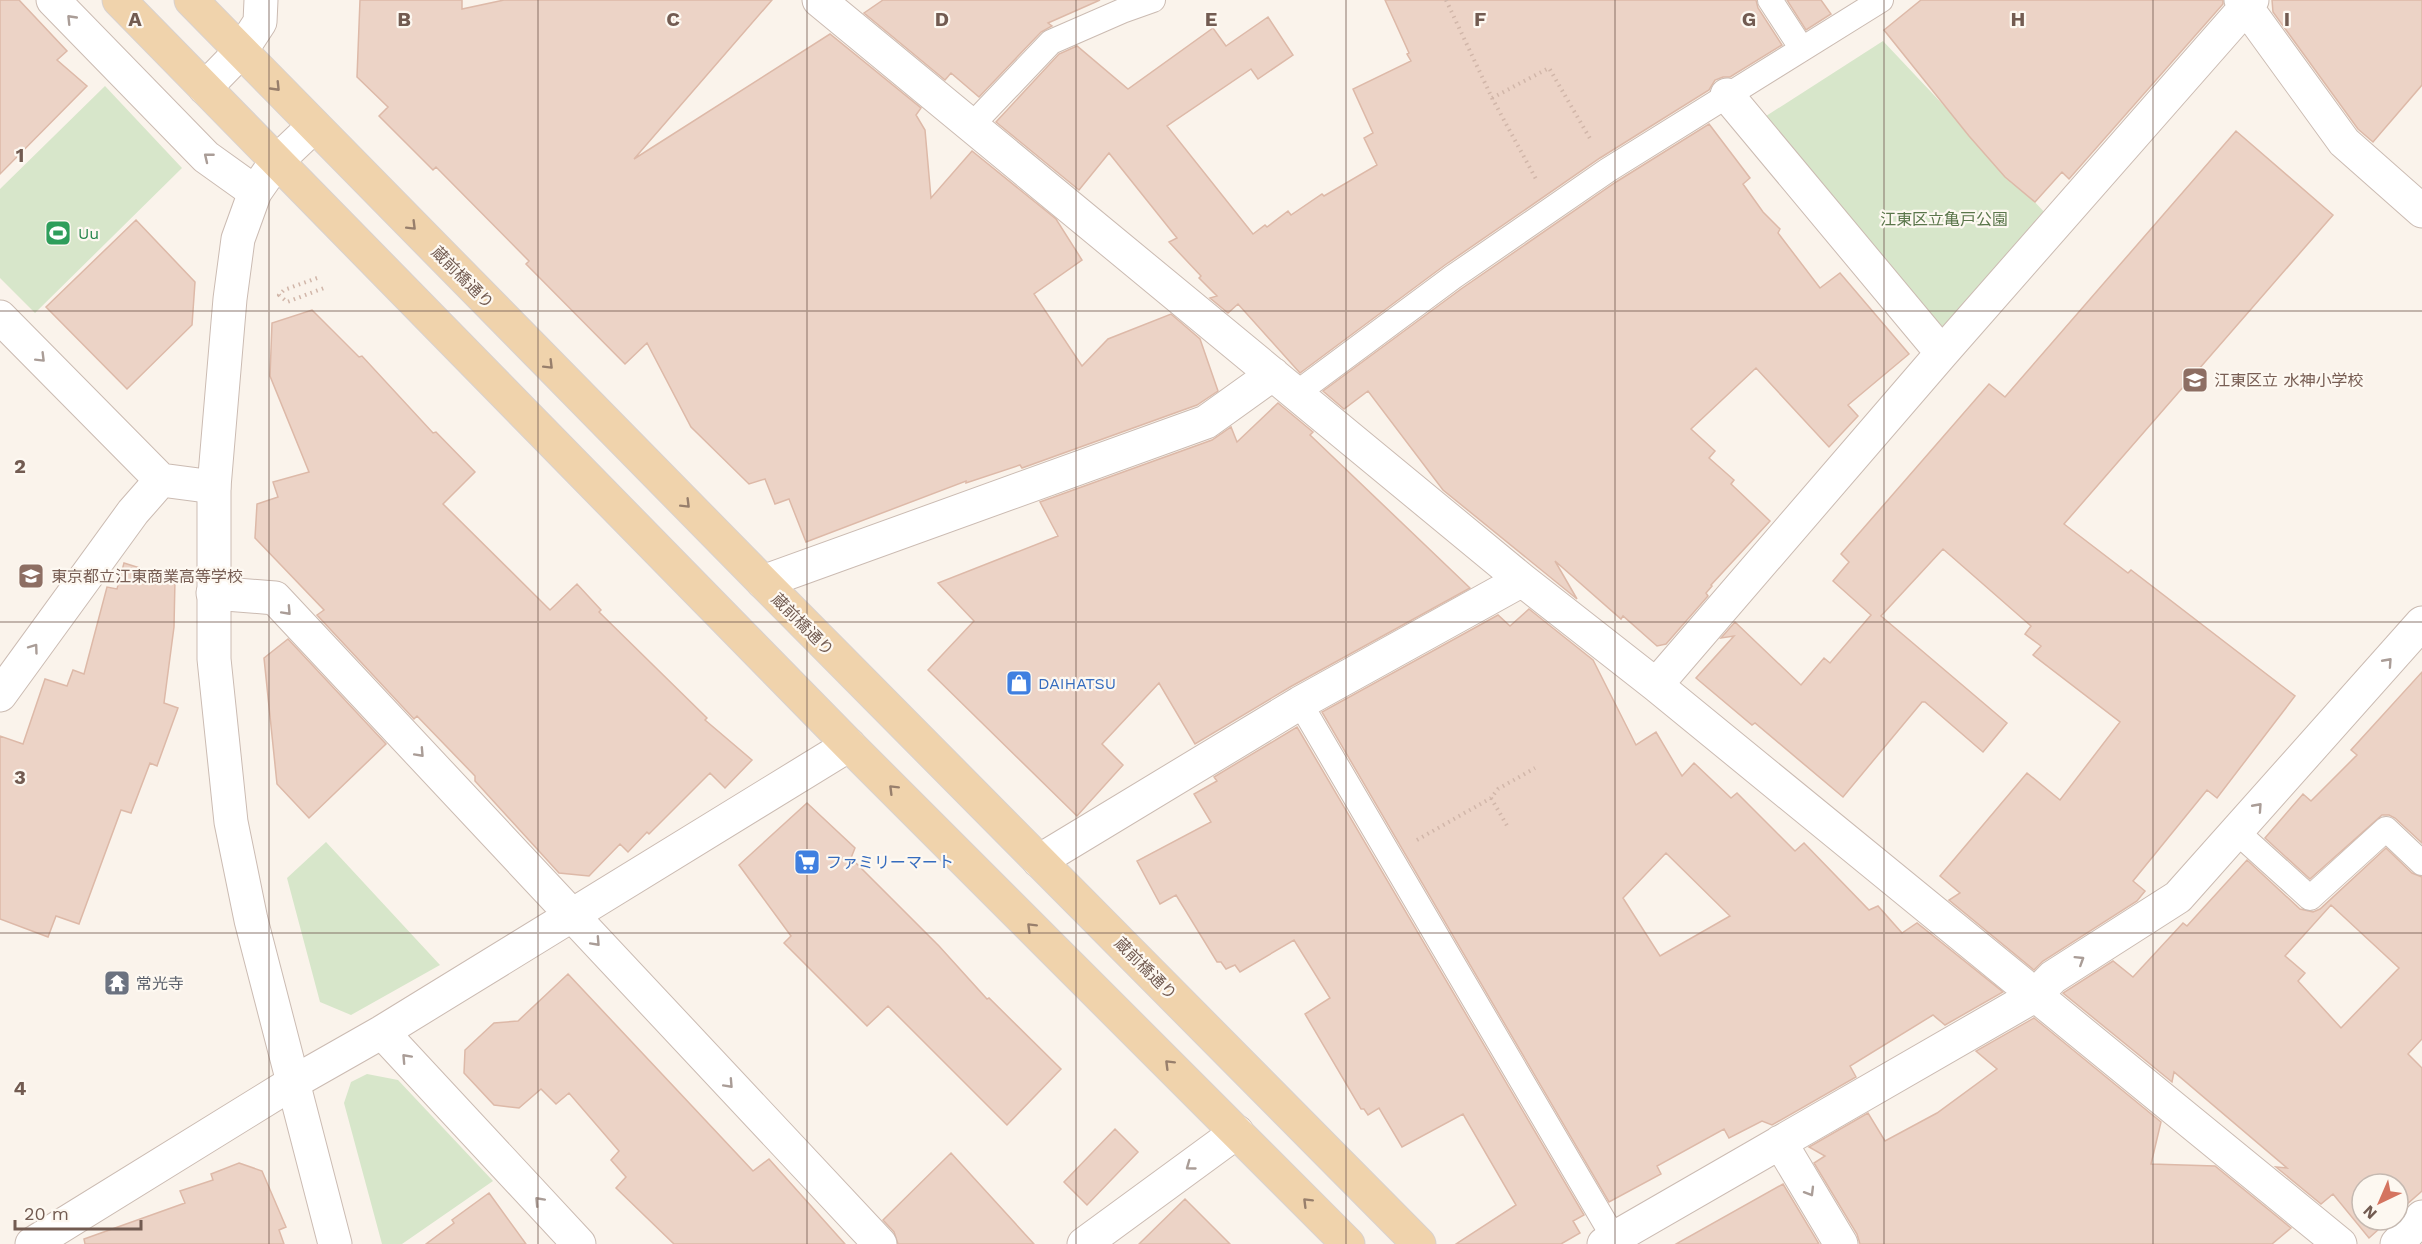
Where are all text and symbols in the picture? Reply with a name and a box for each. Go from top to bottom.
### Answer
text: A [128,7,142,31]
text: B [397,7,411,31]
text: C [666,7,680,31]
text: D [935,7,949,31]
text: E [1205,7,1217,31]
text: F [1474,7,1486,31]
text: G [1742,7,1756,31]
text: H [2011,7,2025,31]
text: I [2284,7,2290,31]
one-way arrow [68,15,79,26]
one-way arrow [268,79,279,90]
text: 1 [16,143,24,167]
one-way arrow [204,154,215,165]
park label: 江東区立亀戸公園 [1880,210,2008,229]
sports icon: Uu [43,218,73,248]
one-way arrow [405,218,416,229]
place label: Uu [78,224,99,243]
street label: 蔵前橋通り [428,242,498,312]
one-way arrow [34,352,45,362]
one-way arrow [542,358,553,368]
school or university icon: 江東区立 水神小学校 [2180,365,2210,395]
place label: 江東区立 水神小学校 [2214,371,2363,390]
text: 2 [14,454,26,478]
one-way arrow [678,497,689,508]
school or university icon: 東京都立江東商業高等学校 [16,561,46,591]
place label: 東京都立江東商業高等学校 [51,567,243,586]
street label: 蔵前橋通り [768,589,838,659]
one-way arrow [280,604,291,614]
one-way arrow [27,644,38,655]
one-way arrow [2381,658,2392,668]
shop icon: DAIHATSU [1004,668,1034,698]
place label: DAIHATSU [1038,674,1116,693]
one-way arrow [413,747,424,757]
text: 3 [14,765,26,789]
one-way arrow [889,786,900,797]
one-way arrow [2251,804,2262,814]
supermarket icon: ファミリーマート [792,847,822,877]
place label: ファミリーマート [826,853,954,872]
one-way arrow [1027,923,1038,933]
street label: 蔵前橋通り [1111,933,1181,1003]
one-way arrow [589,935,600,946]
one-way arrow [2074,955,2084,967]
temple icon: 常光寺 [102,968,132,998]
place label: 常光寺 [136,974,184,993]
one-way arrow [403,1055,414,1066]
one-way arrow [1166,1061,1177,1072]
text: 4 [14,1076,27,1100]
one-way arrow [722,1077,733,1088]
one-way arrow [1185,1159,1196,1170]
north arrow [2350,1172,2410,1232]
one-way arrow [1802,1186,1814,1196]
scale bar [15,1193,141,1231]
one-way arrow [535,1197,546,1208]
one-way arrow [1303,1199,1314,1210]
text: N [2359,1201,2381,1223]
text: 20 m [24,1203,69,1224]

